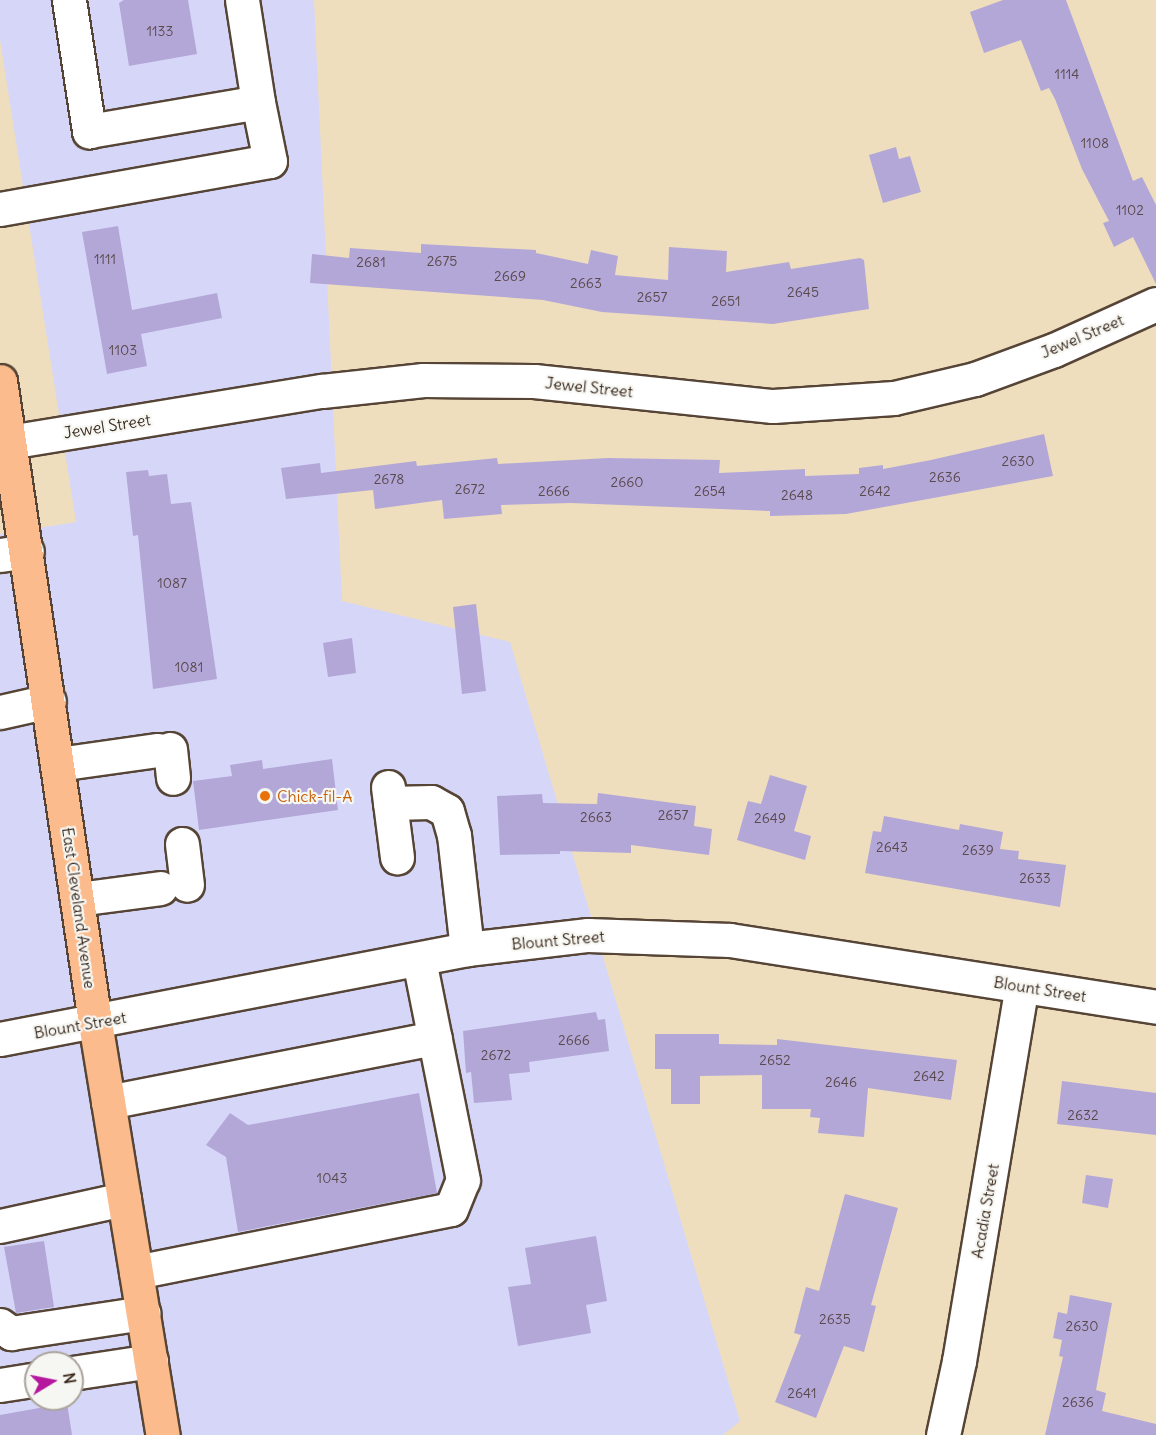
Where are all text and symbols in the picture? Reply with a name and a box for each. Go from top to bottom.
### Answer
house number: 1133 [146,23,174,39]
house number: 1114 [1055,66,1079,82]
house number: 1108 [1081,135,1109,151]
house number: 1102 [1116,202,1144,218]
house number: 1111 [94,251,116,267]
house number: 2675 [427,253,457,269]
house number: 2681 [356,254,386,270]
house number: 2669 [494,268,526,284]
house number: 2663 [570,275,602,291]
house number: 2645 [787,284,819,300]
house number: 2657 [637,289,667,305]
house number: 2651 [711,293,741,309]
street label: Jewel Street [1038,310,1126,362]
house number: 1103 [109,342,137,358]
street label: Jewel Street [544,373,634,401]
street label: Jewel Street [62,410,152,442]
house number: 2630 [1002,453,1034,469]
house number: 2636 [929,469,961,485]
house number: 2678 [374,471,404,487]
house number: 2660 [610,474,644,490]
house number: 2672 [455,481,485,497]
house number: 2666 [538,483,570,499]
house number: 2654 [694,483,726,499]
house number: 2642 [859,483,891,499]
house number: 2648 [781,487,813,503]
house number: 1087 [157,575,187,591]
house number: 1081 [175,659,203,675]
place label: Chick-fil-A [277,786,352,806]
marker: Chick-fil-A [258,789,272,803]
house number: 2657 [658,807,688,823]
house number: 2663 [580,809,612,825]
house number: 2649 [754,810,786,826]
street label: East Cleveland Avenue [58,826,100,990]
house number: 2643 [876,839,908,855]
house number: 2639 [962,842,994,858]
house number: 2633 [1019,870,1051,886]
street label: Blount Street [511,926,605,954]
street label: Blount Street [992,972,1088,1006]
street label: Blount Street [32,1007,128,1043]
house number: 2666 [558,1032,590,1048]
house number: 2672 [481,1047,511,1063]
house number: 2652 [759,1052,791,1068]
house number: 2642 [913,1068,945,1084]
house number: 2646 [825,1074,857,1090]
house number: 2632 [1067,1107,1099,1123]
street label: Acadia Street [967,1162,1003,1260]
house number: 1043 [317,1170,347,1186]
house number: 2635 [819,1311,851,1327]
house number: 2630 [1066,1318,1098,1334]
north arrow [24,1351,84,1411]
text: N [59,1371,81,1385]
house number: 2641 [787,1385,817,1401]
house number: 2636 [1062,1394,1094,1410]

